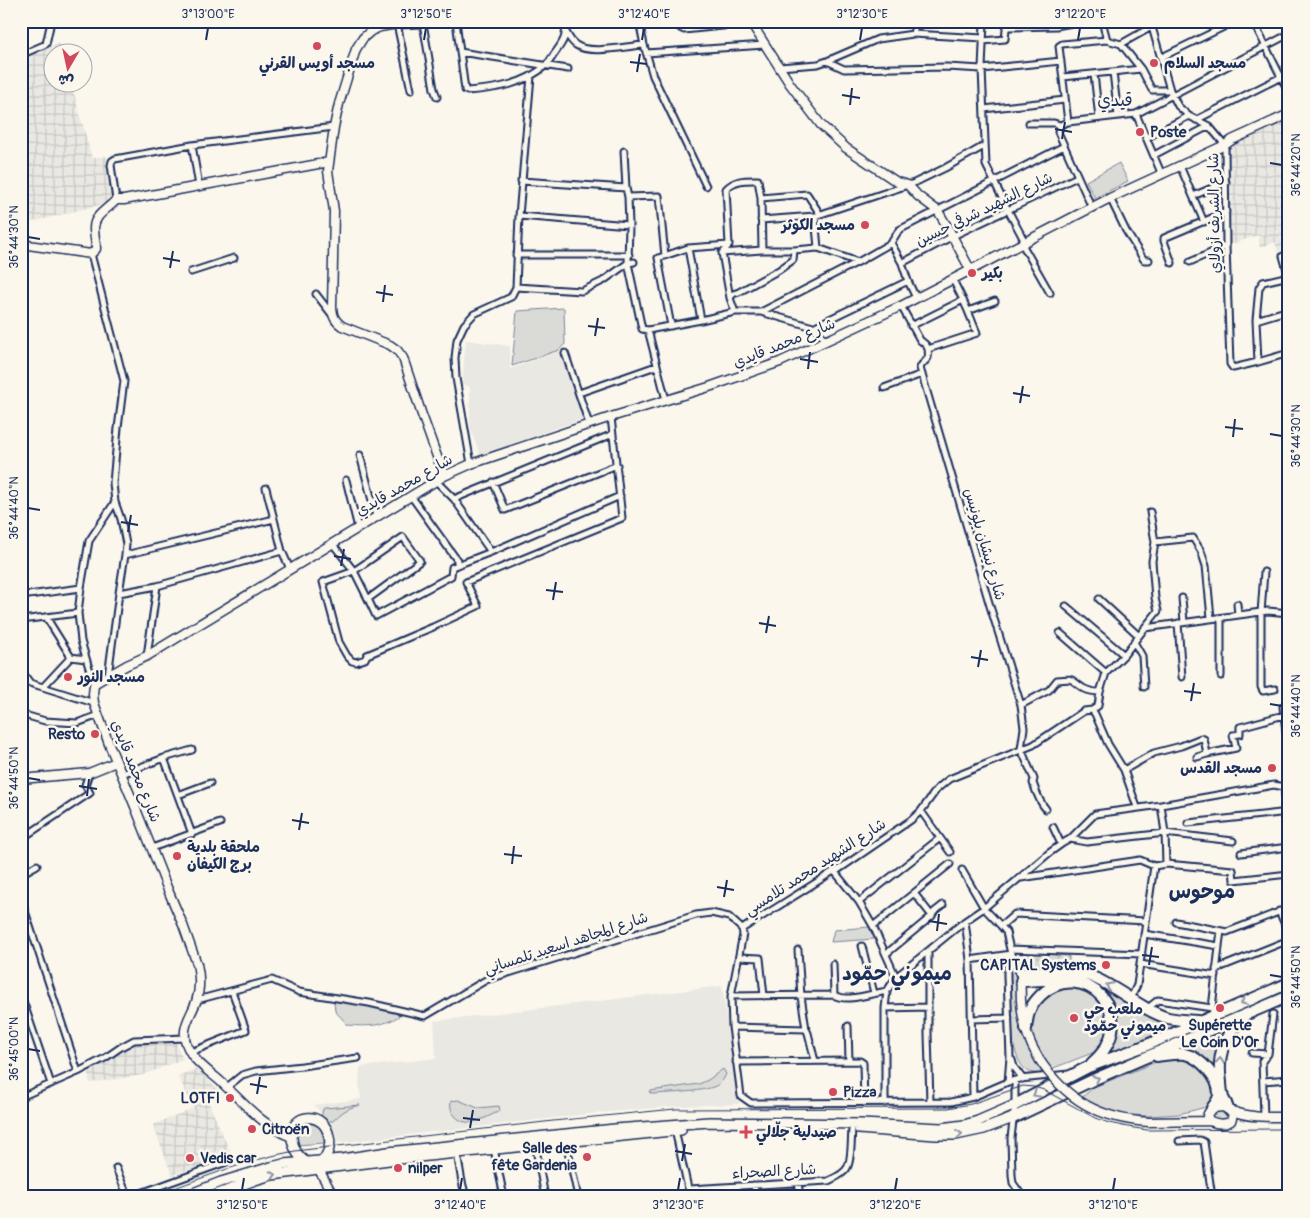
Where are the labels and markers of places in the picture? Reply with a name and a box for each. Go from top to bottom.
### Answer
marker: مسجد أويس القرني [311,40,323,52]
place label: مسجد أويس القرني [259,53,375,77]
place label: مسجد السلام [1164,54,1246,74]
marker: مسجد السلام [1148,57,1160,69]
place label: Poste [1150,123,1187,142]
marker: Poste [1134,126,1146,138]
place label: مسجد الكوثر [780,216,855,235]
marker: مسجد الكوثر [859,219,871,231]
place label: بكير [980,264,1003,283]
marker: بكير [966,267,978,279]
place label: مسجد النور [76,668,145,687]
marker: مسجد النور [62,671,74,683]
place label: Resto [48,725,85,744]
marker: Resto [89,728,101,740]
place label: مسجد القدس [1180,759,1262,778]
marker: مسجد القدس [1266,762,1278,774]
place label: ملحقة بلدية برج الكيفان [187,838,260,874]
marker: ملحقة بلدية برج الكيفان [171,850,183,862]
place label: CAPITAL Systems [980,956,1096,975]
marker: CAPITAL Systems [1100,959,1112,971]
place label: ملعب حي ميموني حمّود [1084,1000,1166,1040]
marker: Supérette Le Coin D'Or [1214,1002,1226,1014]
marker: ملعب حي ميموني حمّود [1068,1012,1080,1024]
place label: Supérette Le Coin D'Or [1181,1016,1260,1052]
place label: Pizza [843,1083,877,1102]
marker: Pizza [827,1086,839,1098]
place label: LOTFI [180,1089,220,1108]
marker: LOTFI [224,1092,236,1104]
place label: Citroën [262,1120,310,1139]
place label: صيدلية جلّالي [756,1121,837,1146]
marker: Citroën [246,1123,258,1135]
marker: صيدلية جلّالي [740,1126,752,1138]
place label: Salle des fête Gardenia [492,1139,577,1175]
place label: Vedis car [200,1149,257,1168]
marker: Salle des fête Gardenia [581,1151,593,1163]
marker: Vedis car [184,1152,196,1164]
place label: nilper [408,1159,443,1178]
marker: nilper [392,1162,404,1174]

